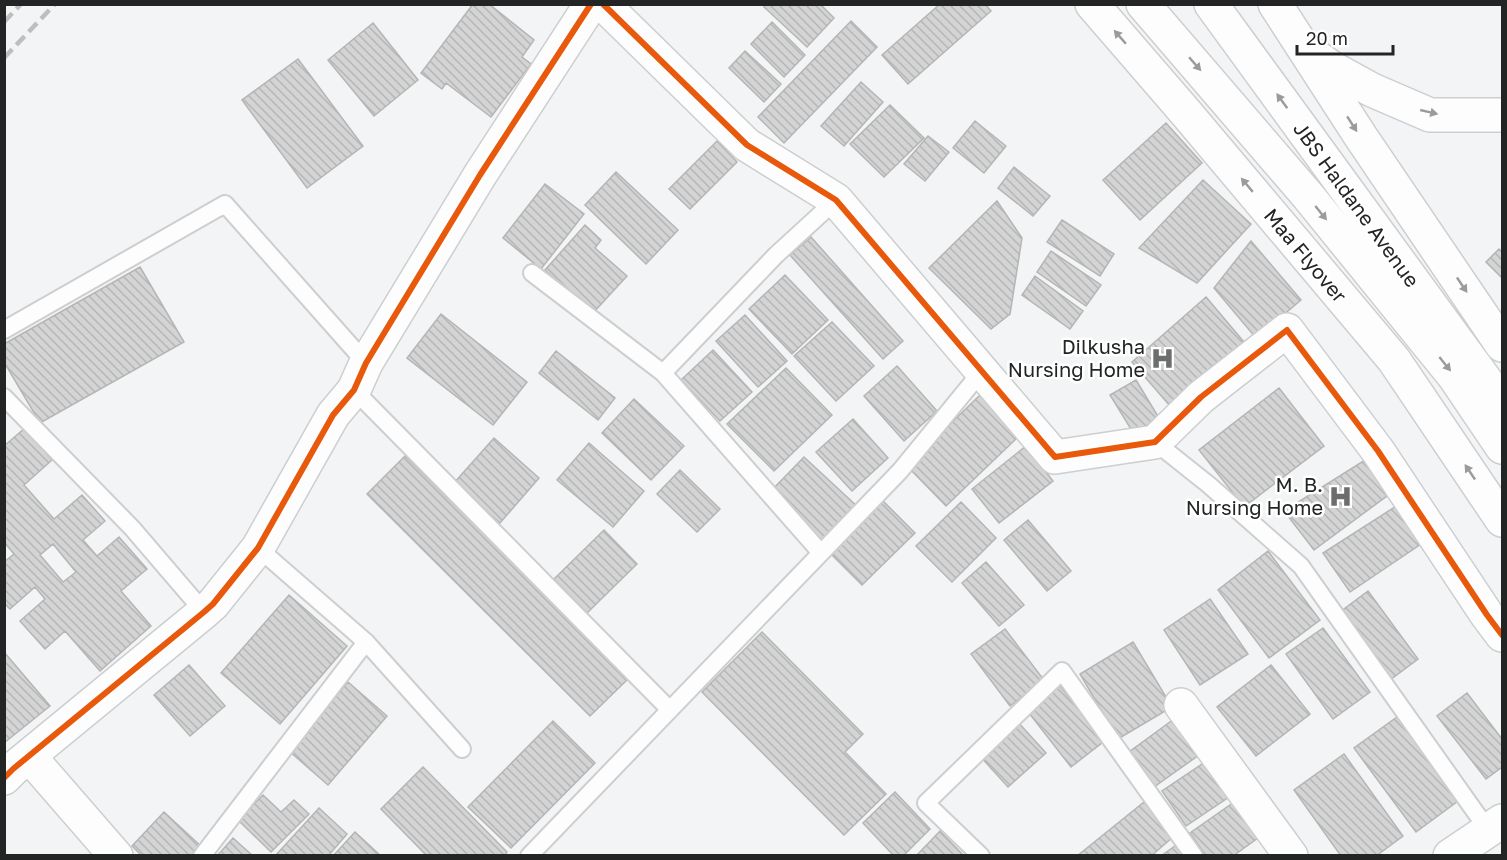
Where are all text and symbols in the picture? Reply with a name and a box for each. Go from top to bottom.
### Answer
scale bar [1297,18,1393,56]
text: 20 m [1306,27,1348,49]
one-way arrow [1114,29,1127,45]
one-way arrow [1188,56,1201,71]
one-way arrow [1276,94,1288,110]
one-way arrow [1420,108,1438,118]
one-way arrow [1347,116,1358,132]
street label: JBS Haldane Avenue [1289,117,1425,291]
one-way arrow [1241,177,1254,193]
street label: Maa Flyover [1260,203,1352,307]
one-way arrow [1315,205,1328,221]
one-way arrow [1456,277,1468,293]
place label: Dilkusha Nursing Home [1008,334,1145,381]
hospital icon: Dilkusha Nursing Home [1150,345,1176,371]
one-way arrow [1438,356,1451,372]
one-way arrow [1464,464,1476,480]
place label: M. B. Nursing Home [1186,472,1323,519]
hospital icon: M. B. Nursing Home [1328,483,1354,509]

